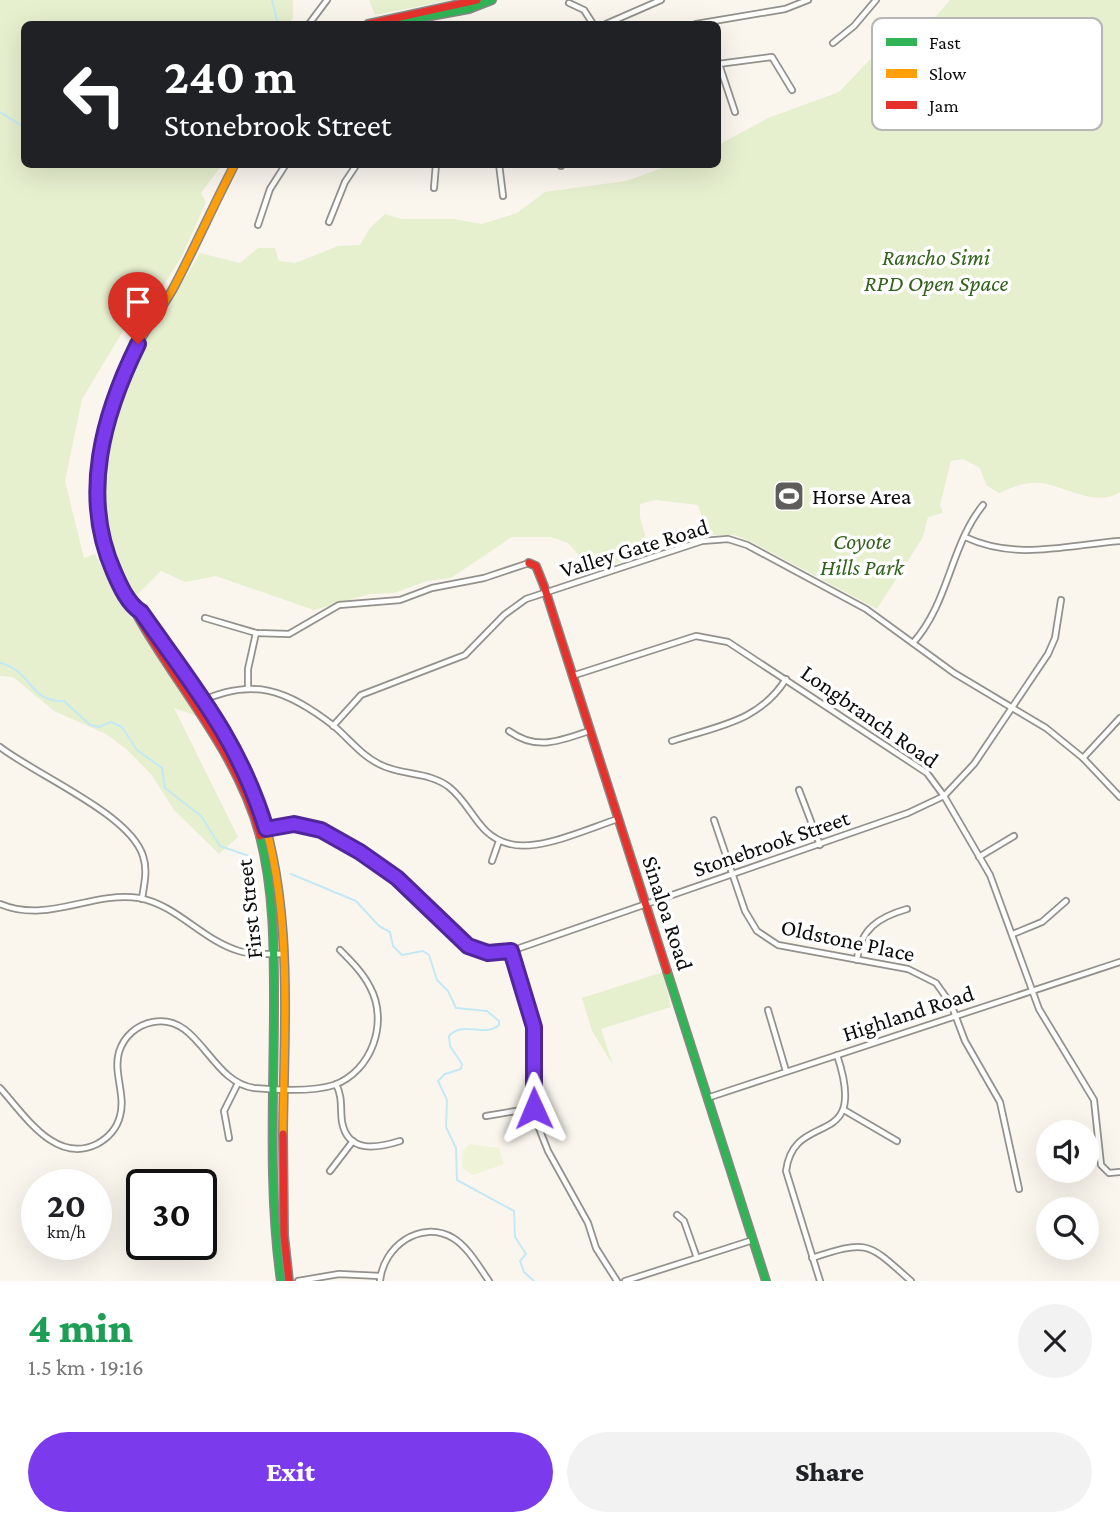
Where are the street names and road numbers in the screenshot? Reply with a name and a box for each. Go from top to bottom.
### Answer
street label: Valley Gate Road [557,513,711,583]
street label: Longbranch Road [796,659,944,773]
street label: Stonebrook Street [689,804,853,882]
street label: Sinaloa Road [637,852,699,974]
street label: First Street [231,857,267,960]
street label: Oldstone Place [779,913,917,967]
street label: Highland Road [839,980,977,1046]

